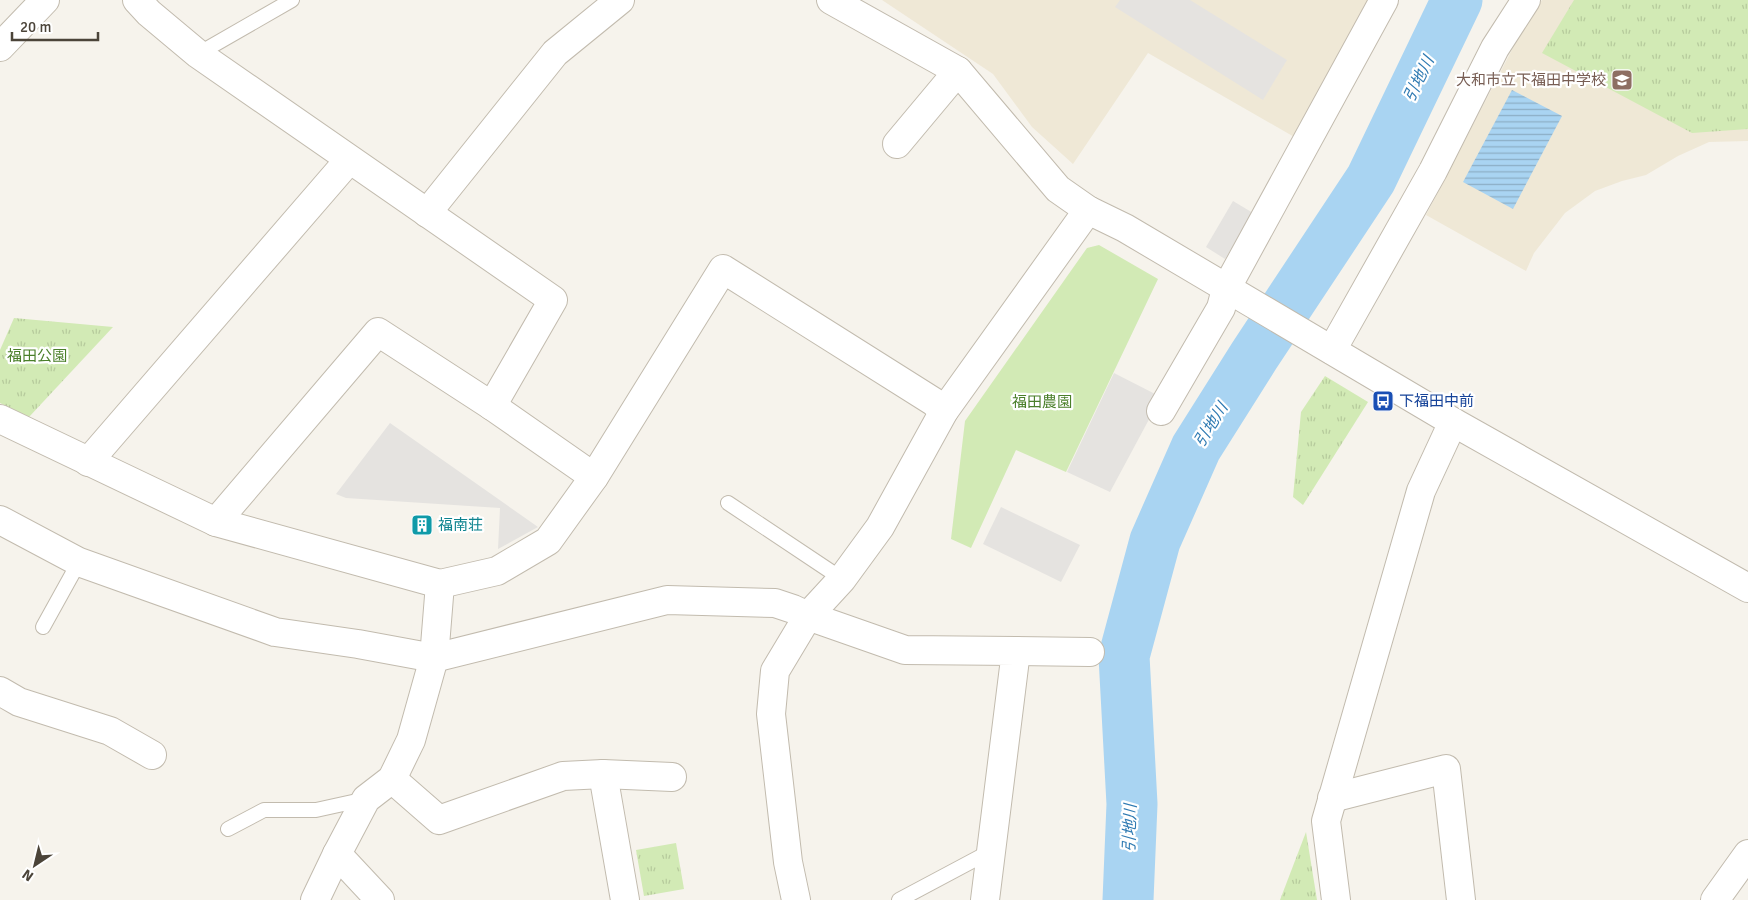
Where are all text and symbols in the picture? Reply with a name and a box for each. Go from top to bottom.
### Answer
scale bar [12,10,99,42]
text: 20 m [20,18,51,36]
water label: 引地川 [1399,51,1439,105]
school or university icon: 大和市立下福田中学校 [1610,68,1634,92]
place label: 大和市立下福田中学校 [1456,71,1606,89]
park label: 福田公園 [7,347,67,365]
bus stop icon: 下福田中前 [1371,389,1395,413]
place label: 下福田中前 [1399,392,1474,410]
park label: 福田農園 [1012,393,1072,411]
water label: 引地川 [1190,398,1233,451]
building icon: 福南荘 [410,513,434,537]
place label: 福南荘 [438,516,483,534]
water label: 引地川 [1119,802,1141,852]
north arrow [10,840,60,890]
text: N [19,865,37,885]

